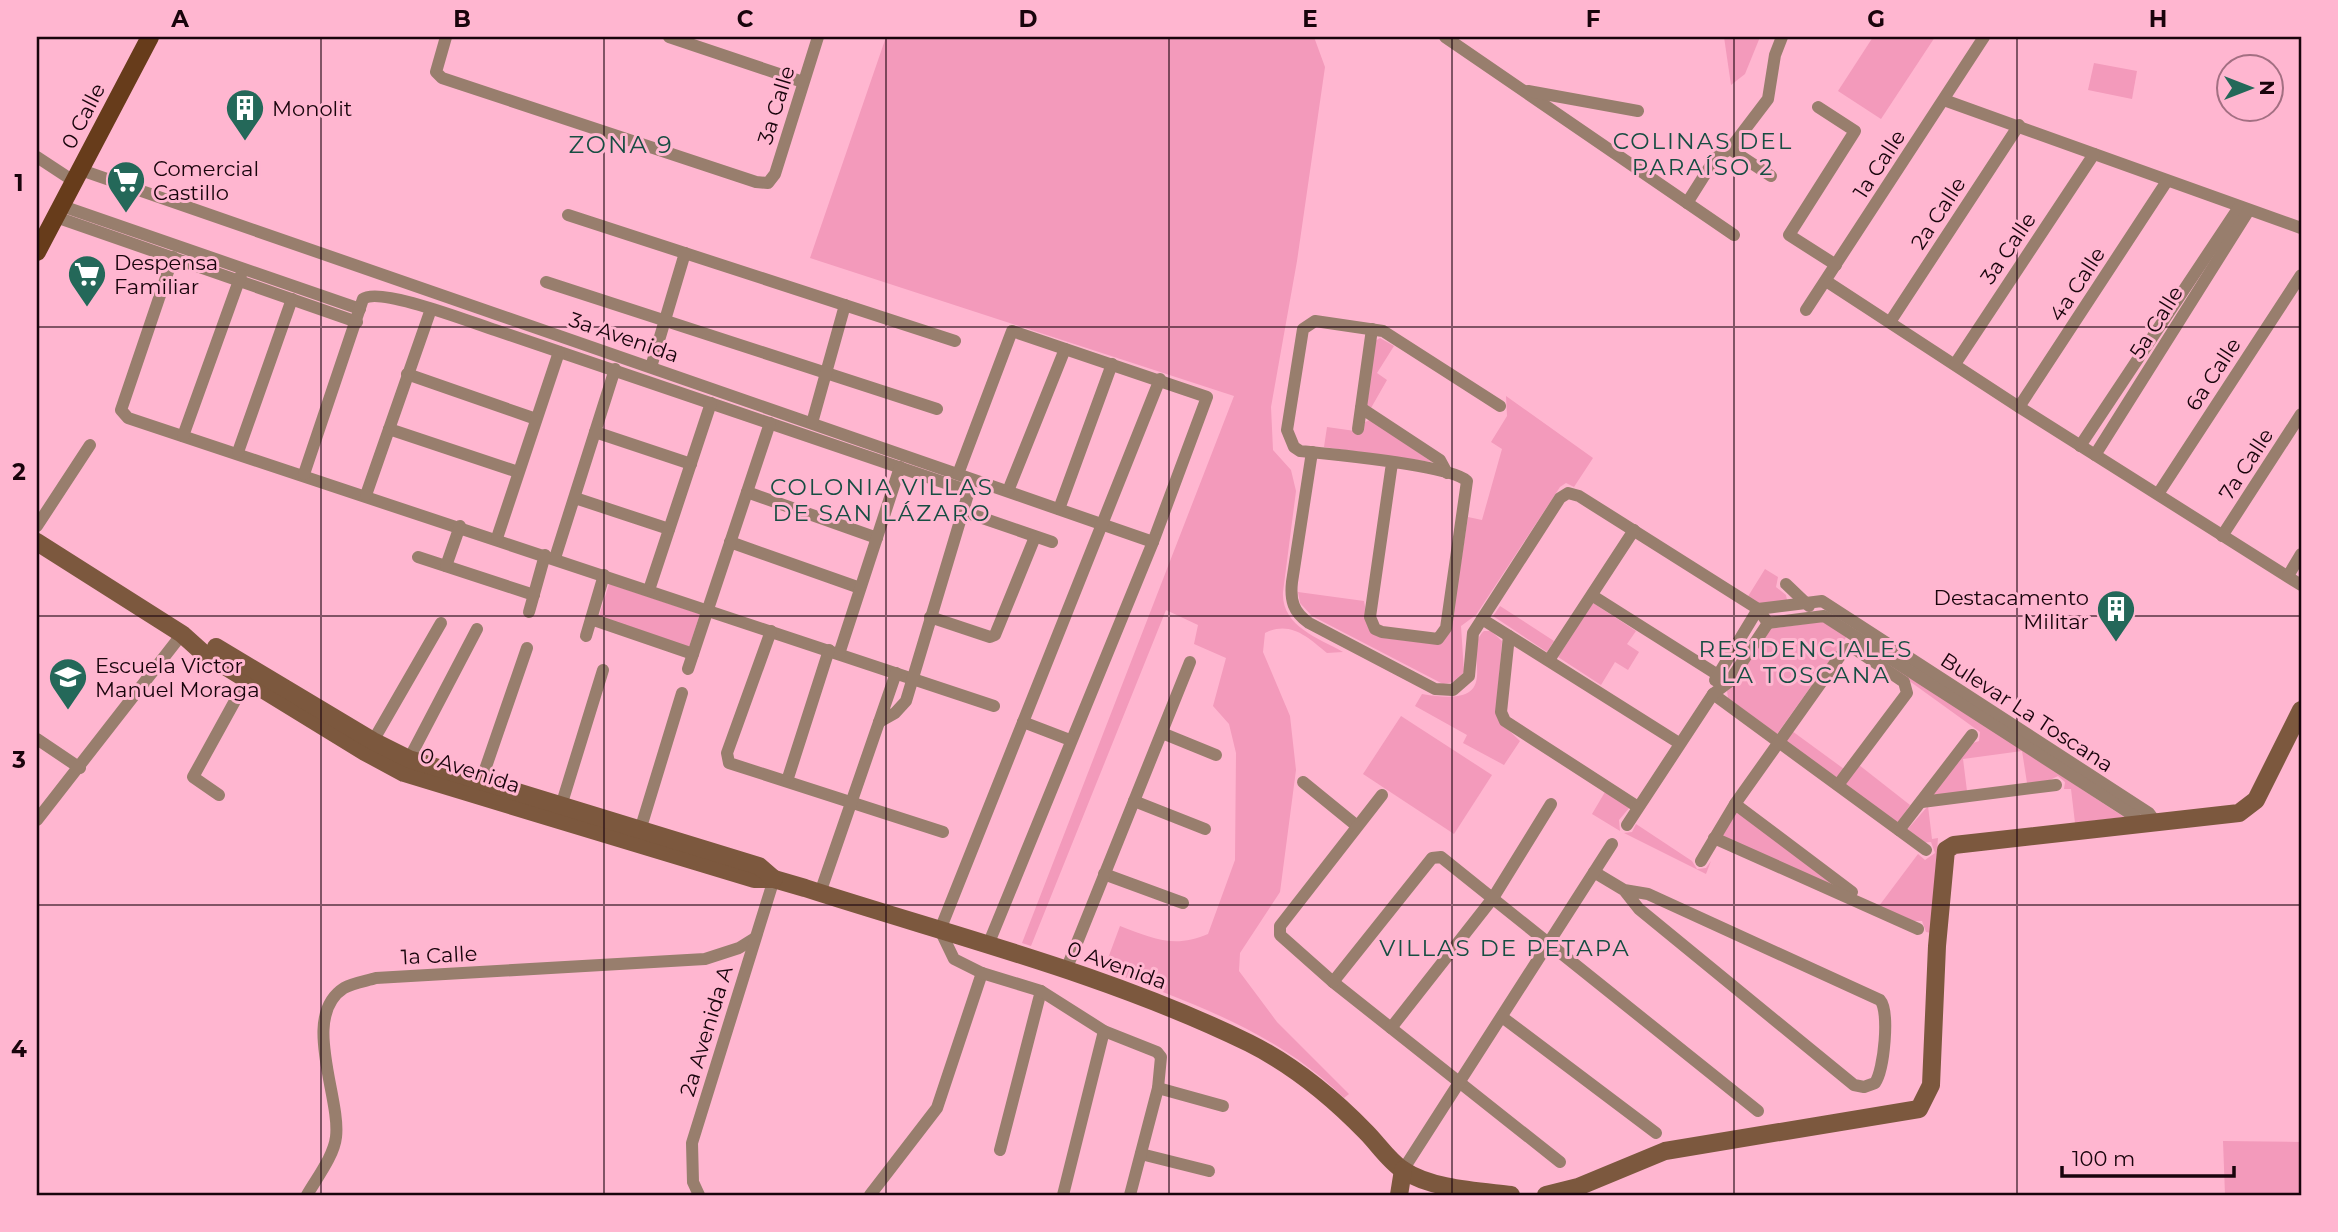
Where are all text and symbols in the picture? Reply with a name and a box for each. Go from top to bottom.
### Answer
text: A [170,5,189,33]
text: B [453,5,471,33]
text: C [737,5,754,33]
text: D [1019,5,1038,33]
text: E [1302,5,1318,33]
text: F [1586,5,1601,33]
text: G [1867,5,1885,33]
text: H [2149,5,2167,33]
north arrow [2216,52,2286,122]
street label: 3a Calle [752,63,800,147]
street label: 0 Calle [56,79,110,153]
text: N [2255,80,2278,96]
building icon: Monolit [224,87,266,142]
place label: Monolit [272,96,352,121]
street label: 1a Calle [1848,125,1910,203]
district label: COLINAS DEL PARAÍSO 2 [1613,127,1793,181]
district label: ZONA 9 [568,130,674,159]
place label: Comercial Castillo [153,156,259,205]
supermarket icon: Comercial Castillo [105,159,147,214]
text: 1 [14,169,24,197]
street label: 2a Calle [1905,172,1971,254]
street label: 3a Calle [1975,207,2041,289]
street label: 4a Calle [2044,242,2110,326]
place label: Despensa Familiar [114,250,218,299]
supermarket icon: Despensa Familiar [66,253,108,308]
street label: 5a Calle [2124,281,2188,363]
street label: 3a Avenida [566,307,682,367]
street label: 6a Calle [2180,333,2246,415]
street label: 7a Calle [2214,423,2278,505]
text: 2 [12,458,26,486]
district label: COLONIA VILLAS DE SAN LÁZARO [770,473,994,527]
place label: Destacamento Militar [1934,585,2089,634]
building icon: Destacamento Militar [2095,588,2137,643]
district label: RESIDENCIALES LA TOSCANA [1698,635,1914,689]
street label: Bulevar La Toscana [1936,647,2118,777]
place label: Escuela Victor Manuel Moraga [95,653,260,702]
school or university icon: Escuela Victor Manuel Moraga [47,656,89,711]
street label: 0 Avenida [417,742,523,798]
text: 3 [11,746,26,774]
district label: VILLAS DE PETAPA [1379,934,1631,962]
street label: 0 Avenida [1064,935,1170,995]
street label: 1a Calle [400,941,478,969]
street label: 2a Avenida A [674,962,738,1099]
text: 4 [11,1035,27,1063]
scale bar [2062,1134,2233,1178]
text: 100 m [2072,1146,2135,1171]

